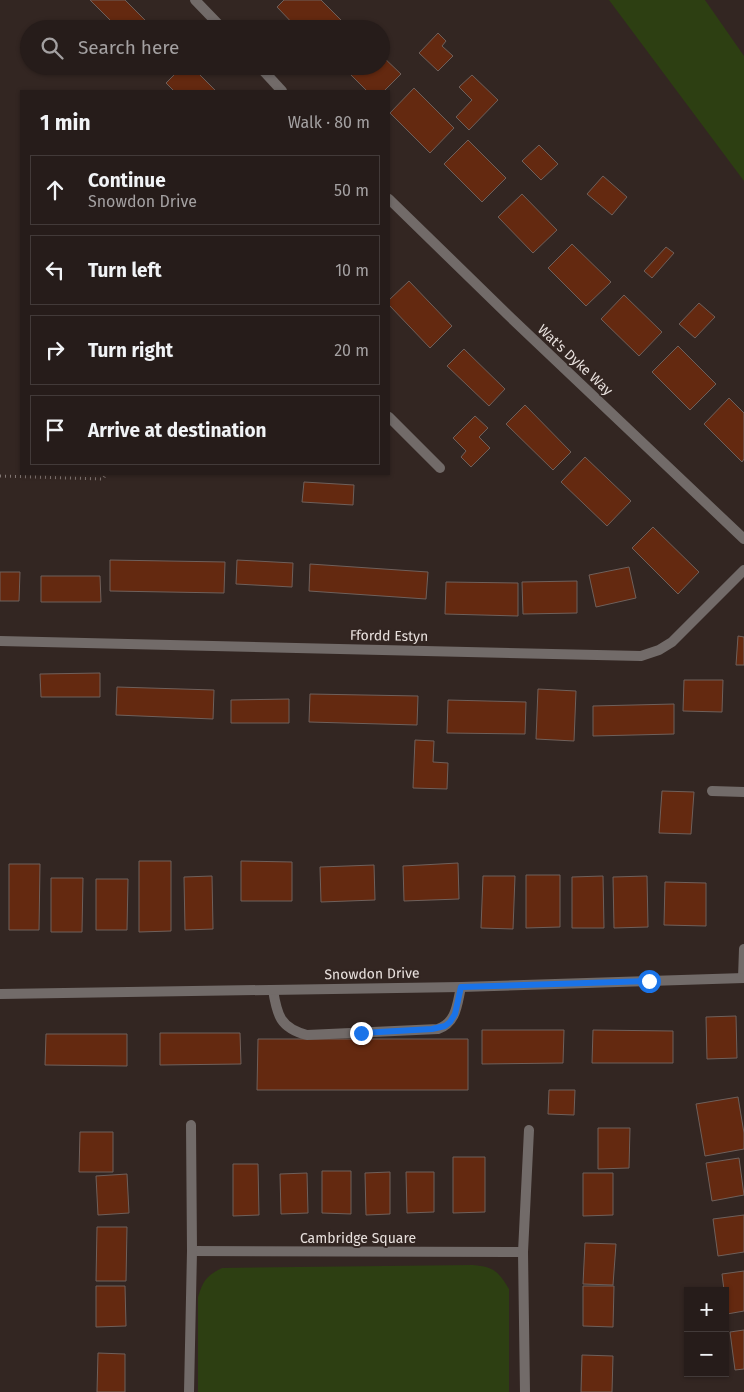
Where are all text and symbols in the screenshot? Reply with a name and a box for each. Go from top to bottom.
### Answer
search box [20,20,390,75]
icon: search [38,34,66,62]
text: Search here [78,36,179,59]
text: 1 min [40,110,91,136]
text: Walk · 80 m [288,113,370,132]
text: Continue [88,169,166,192]
icon: ahead [41,176,69,204]
text: 50 m [334,181,369,200]
text: Snowdon Drive [88,192,197,211]
icon: left [41,256,69,284]
text: Turn left [88,259,162,282]
text: 10 m [335,261,369,280]
street label: Wat's Dyke Way [534,321,616,399]
icon: right [41,336,69,364]
text: Turn right [88,339,173,362]
text: 20 m [334,341,369,360]
icon: arrive [41,416,69,444]
text: Arrive at destination [88,419,267,442]
street label: Ffordd Estyn [350,627,428,645]
street label: Snowdon Drive [324,965,420,983]
route start [638,970,661,993]
route end [350,1022,373,1045]
street label: Cambridge Square [300,1230,416,1247]
map controls [684,1287,729,1377]
button: + [684,1287,729,1332]
button: − [684,1332,729,1377]

